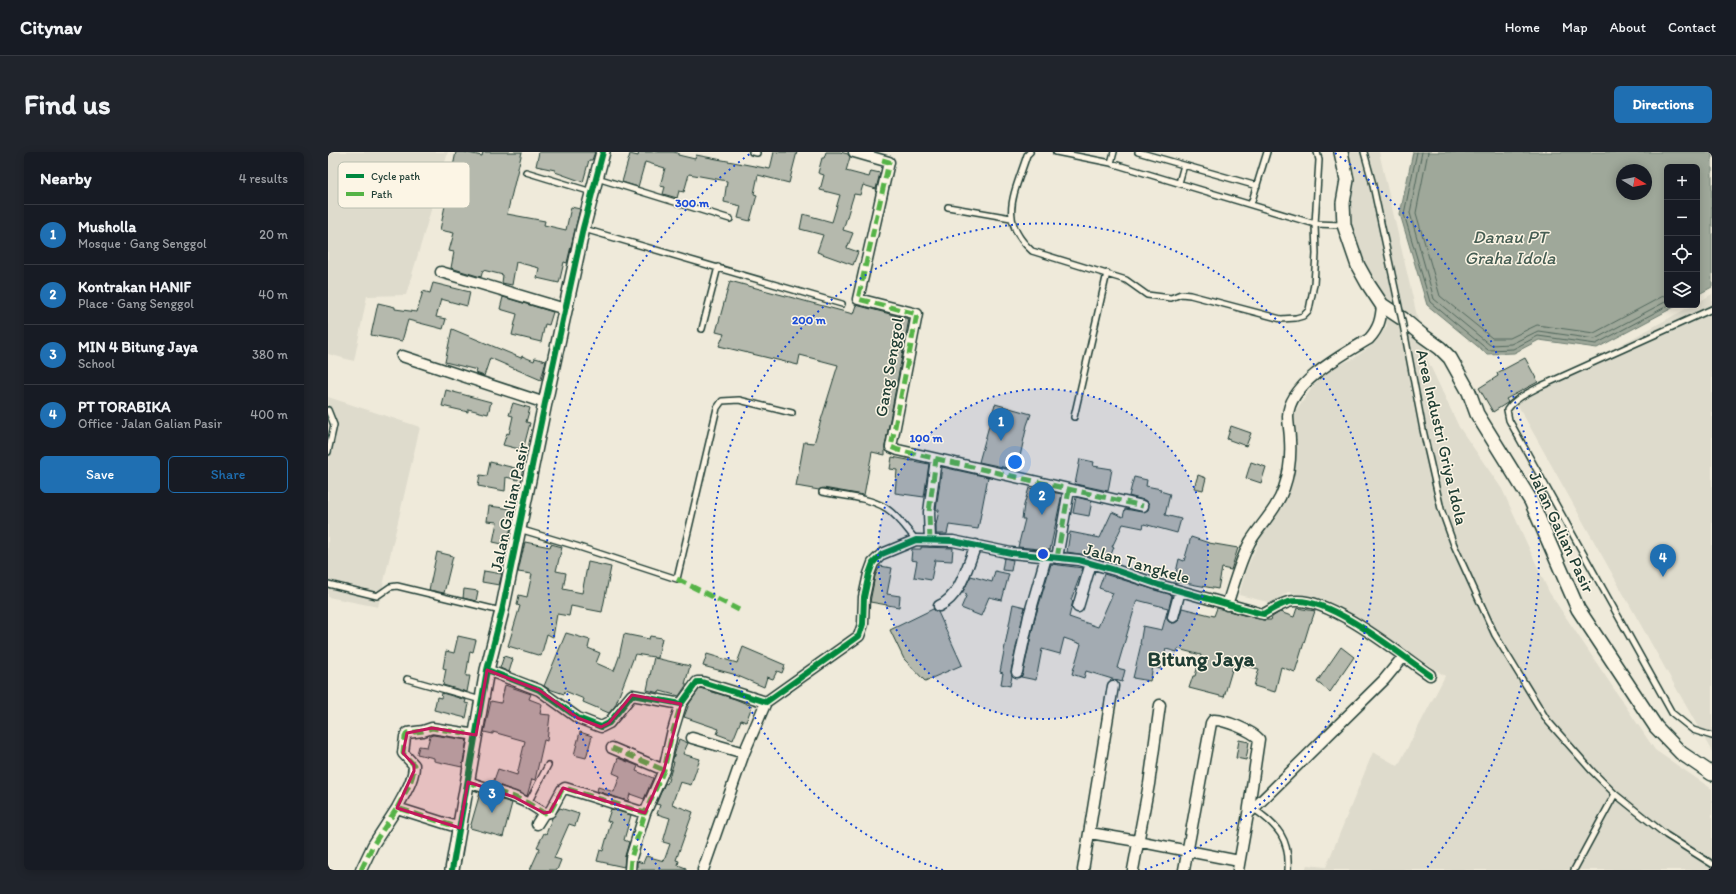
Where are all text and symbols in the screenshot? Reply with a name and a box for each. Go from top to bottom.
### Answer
text: Citynav [20,16,82,39]
text: Home [1505,19,1540,36]
text: Map [1562,19,1588,36]
text: About [1610,19,1646,36]
text: Contact [1668,19,1716,36]
button: Directions [1614,86,1712,123]
text: Find us [24,87,111,121]
legend [338,162,470,208]
north arrow [1616,164,1652,200]
map controls [1664,164,1700,308]
button: + [1664,164,1700,200]
text: Nearby [40,168,92,188]
text: Cycle path [371,170,420,183]
text: 4 results [239,171,288,186]
text: Path [371,188,393,201]
text: 300 m [675,196,710,210]
button: − [1664,200,1700,236]
text: Musholla [78,218,136,236]
water label: Danau PT Graha Idola [1464,226,1556,269]
text: 1 [50,227,56,242]
text: 20 m [259,227,288,242]
text: Mosque · Gang Senggol [78,236,207,251]
button: locate [1664,236,1700,272]
button: layers [1664,272,1700,308]
text: Kontrakan HANIF [78,278,191,296]
text: 2 [50,287,56,302]
text: 40 m [258,287,288,302]
text: Place · Gang Senggol [78,296,194,311]
text: 200 m [792,313,827,327]
street label: Gang Senggol [870,315,908,418]
text: MIN 4 Bitung Jaya [78,338,198,356]
text: 3 [49,347,57,362]
text: 380 m [252,347,288,362]
street label: Area Industri Griya Idola [1412,347,1472,527]
text: School [78,356,115,371]
text: PT TORABIKA [78,398,171,416]
text: 4 [49,407,57,422]
text: 400 m [250,407,288,422]
pin: 1 [988,408,1014,441]
text: Office · Jalan Galian Pasir [78,416,222,431]
text: 100 m [909,431,943,445]
street label: Jalan Galian Pasir [486,440,533,573]
your location [1005,452,1025,472]
button: Save [40,456,160,493]
button: Share [168,456,288,493]
street label: Jalan Galian Pasir [1525,468,1599,596]
pin: 2 [1029,482,1055,515]
street label: Jalan Tangkele [1082,538,1192,588]
pin: 4 [1650,544,1676,577]
centre of rings [1036,547,1050,561]
district label: Bitung Jaya [1148,646,1255,672]
pin: 3 [479,780,505,813]

